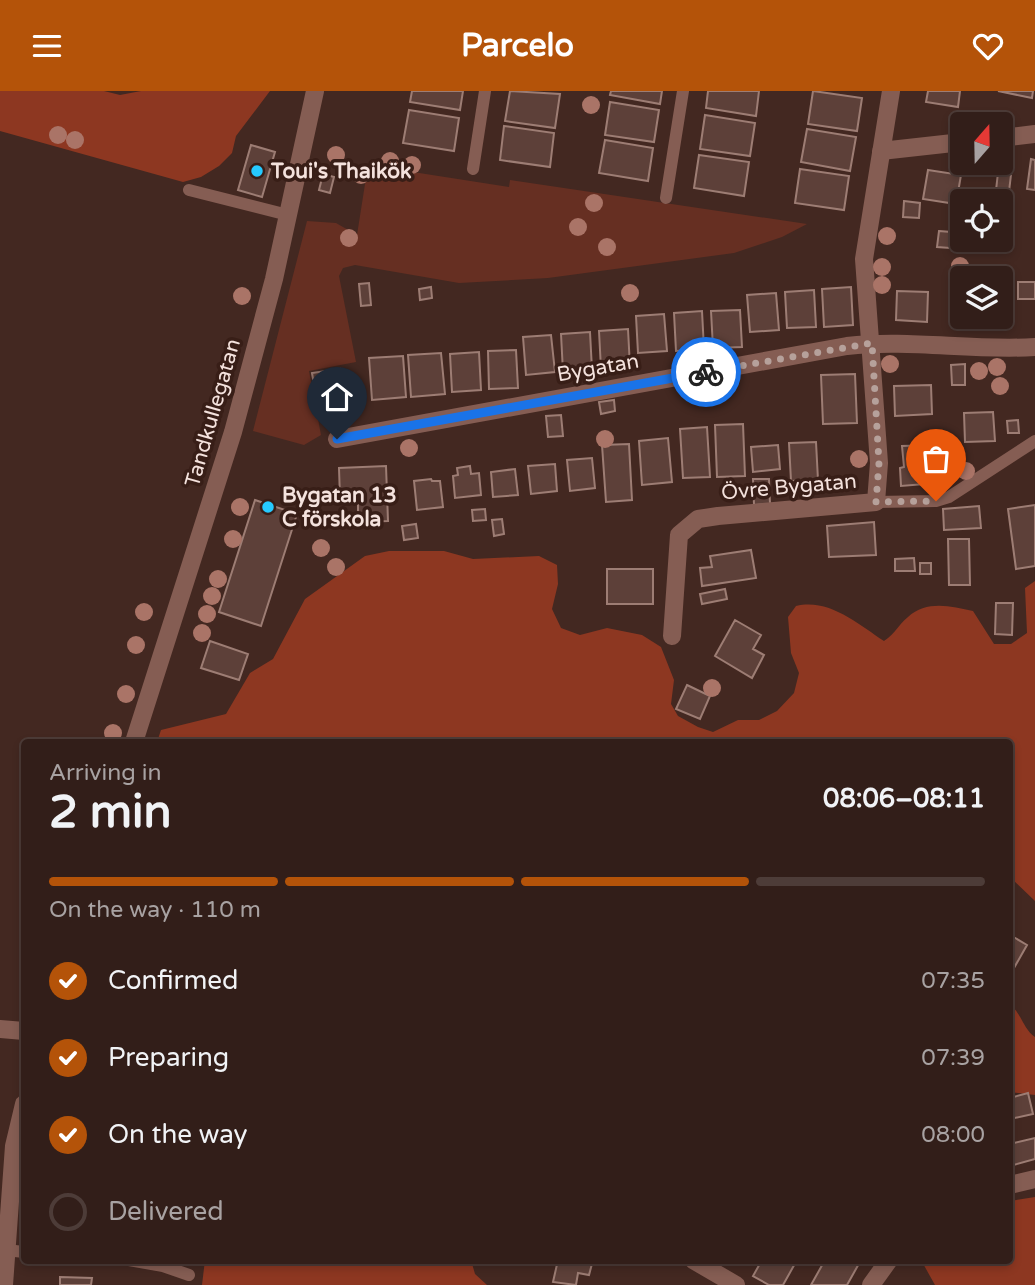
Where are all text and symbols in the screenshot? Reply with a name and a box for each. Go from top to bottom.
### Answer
icon: menu [28,27,66,65]
text: Parcelo [461,27,574,65]
icon: heart [969,27,1007,65]
north arrow [950,112,1013,175]
map controls [950,112,1013,329]
place label: Toui's Thaikök [270,159,412,184]
marker: Toui's Thaikök [249,163,265,179]
button: locate [950,189,1013,252]
button: layers [950,266,1013,329]
street label: Tandkullegatan [180,336,246,490]
courier [671,337,741,407]
street label: Bygatan [555,348,641,388]
icon: bike [687,353,725,391]
pin [307,367,367,439]
icon: home [318,378,356,416]
pin [906,429,966,501]
icon: bag [917,440,955,478]
street label: Övre Bygatan [720,469,858,505]
place label: Bygatan 13 C förskola [282,483,397,532]
marker: Bygatan 13 C förskola [260,499,276,515]
text: Arriving in [49,759,162,787]
text: 08:06–08:11 [823,783,985,814]
text: 2 min [49,785,172,840]
text: On the way · 110 m [49,896,261,924]
icon: check [49,962,87,1000]
text: Confirmed [108,965,238,996]
text: 07:35 [921,967,985,995]
icon: check [49,1039,87,1077]
text: Preparing [108,1042,229,1073]
text: 07:39 [921,1044,985,1072]
icon: check [49,1116,87,1154]
text: On the way [108,1119,248,1150]
text: 08:00 [921,1121,985,1149]
text: Delivered [108,1196,224,1227]

